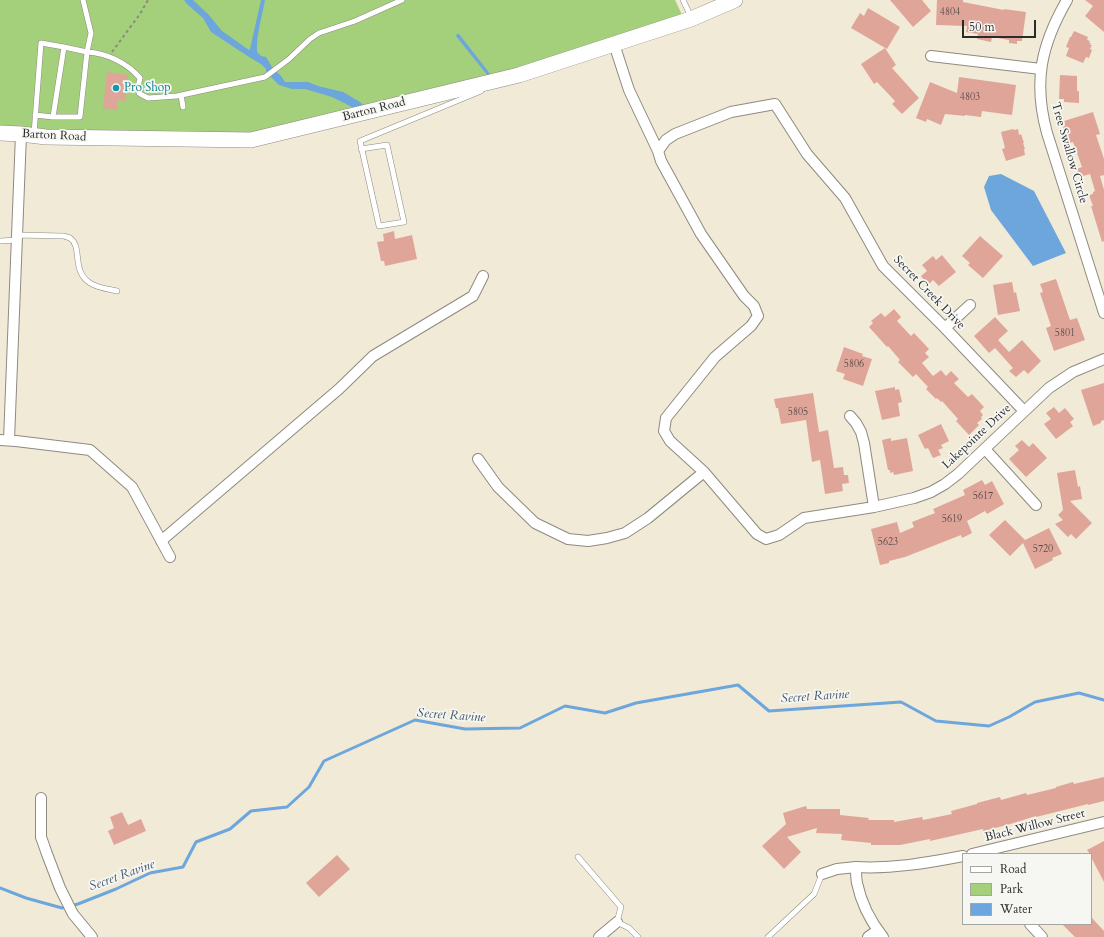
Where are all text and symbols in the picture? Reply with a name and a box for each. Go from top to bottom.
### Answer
house number: 4804 [940,7,960,19]
scale bar [964,12,1038,38]
text: 50 m [969,19,995,35]
place label: Pro Shop [124,81,171,95]
marker: Pro Shop [111,83,121,93]
house number: 4803 [960,92,980,104]
street label: Barton Road [341,95,407,125]
street label: Tree Swallow Circle [1048,101,1090,205]
street label: Barton Road [21,127,87,145]
street label: Secret Creek Drive [890,253,968,333]
house number: 5801 [1055,328,1075,340]
house number: 5806 [844,359,864,371]
street label: Lakepointe Drive [940,401,1014,473]
house number: 5805 [788,407,808,419]
house number: 5617 [973,491,993,503]
house number: 5619 [942,514,962,526]
house number: 5623 [878,537,898,549]
house number: 5720 [1033,544,1053,556]
water label: Secret Ravine [780,687,850,707]
water label: Secret Ravine [416,706,486,726]
street label: Black Willow Street [984,807,1086,845]
legend [962,853,1092,925]
water label: Secret Ravine [87,857,157,895]
text: Road [1000,861,1026,877]
text: Park [1000,881,1023,897]
text: Water [1000,901,1032,917]

